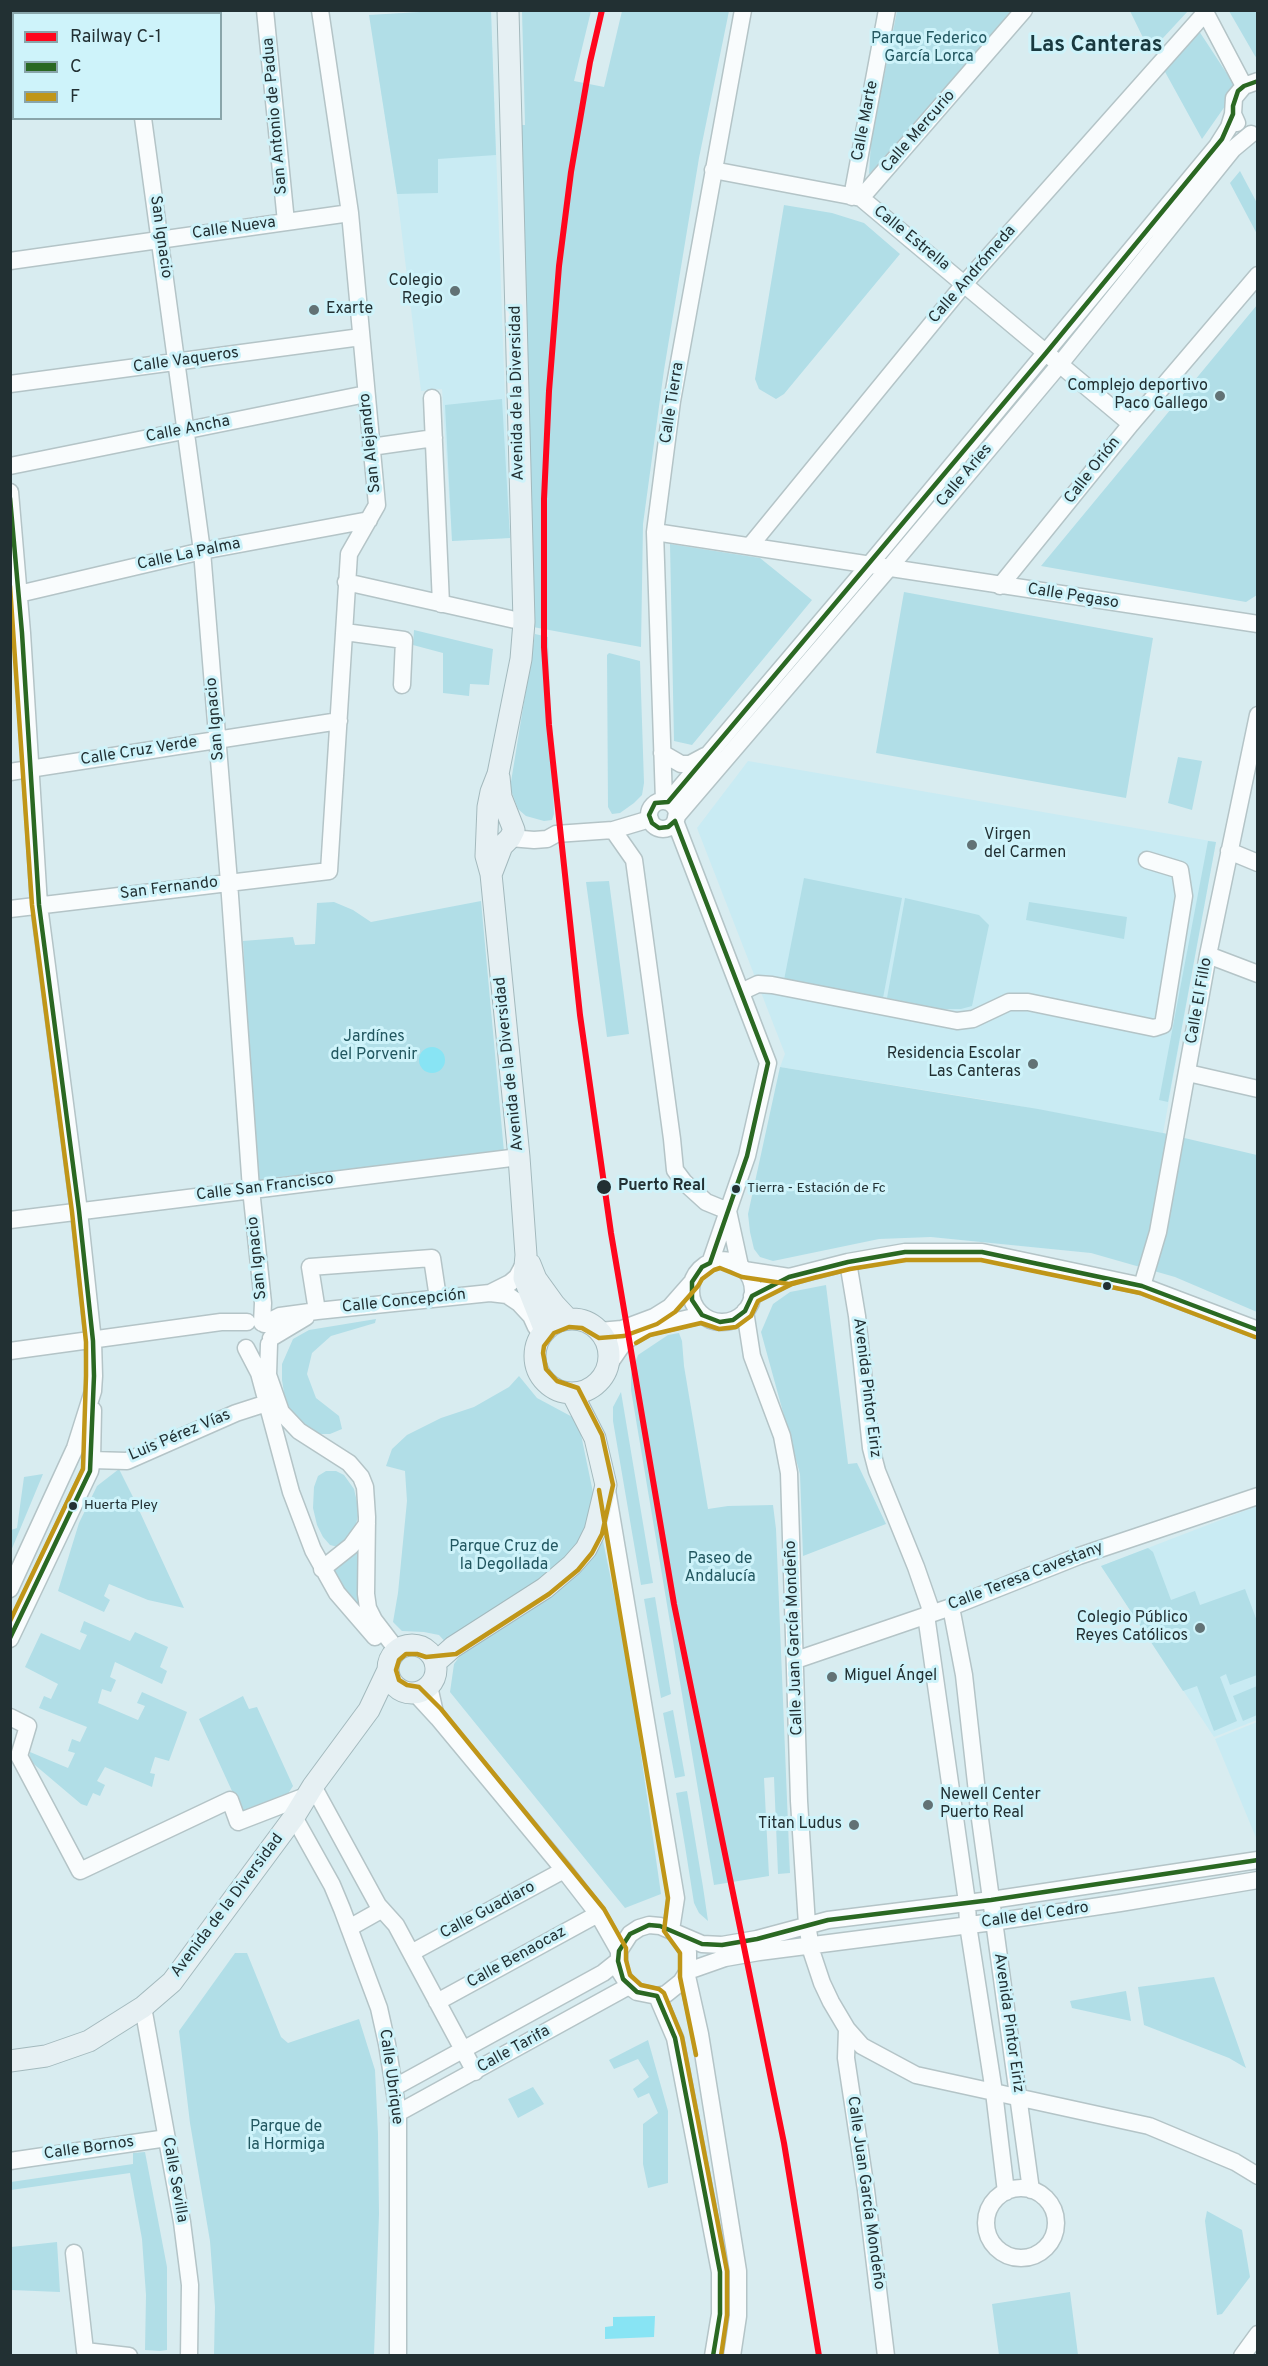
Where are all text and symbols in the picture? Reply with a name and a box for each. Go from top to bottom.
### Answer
legend [12,12,222,120]
text: Railway C-1 [70,26,162,49]
park label: Parque Federico García Lorca [871,30,987,68]
district label: Las Canteras [1029,34,1163,60]
street label: San Antonio de Padua [260,37,292,195]
text: C [70,56,82,79]
street label: Calle Marte [849,79,883,163]
text: F [70,86,80,109]
street label: Calle Mercurio [878,87,960,177]
street label: San Ignacio [145,194,175,280]
street label: Calle Estrella [869,202,953,276]
street label: Calle Nueva [191,214,277,244]
street label: Calle Andrómeda [925,222,1021,328]
place label: Colegio Regio [389,272,443,310]
marker: Colegio Regio [448,284,462,298]
place label: Exarte [326,300,373,320]
marker: Exarte [307,303,321,317]
street label: Avenida de la Diversidad [507,305,529,481]
street label: Calle Vaqueros [132,344,240,378]
street label: Calle Tierra [657,361,689,445]
place label: Complejo deportivo Paco Gallego [1067,377,1208,415]
marker: Complejo deportivo Paco Gallego [1213,389,1227,403]
street label: San Alejandro [356,392,386,494]
street label: Calle Ancha [144,412,232,448]
street label: Calle Orión [1061,434,1125,508]
street label: Calle Aries [933,441,997,511]
street label: Calle La Palma [136,535,242,575]
street label: Calle Pegaso [1026,580,1120,614]
street label: San Ignacio [203,677,229,761]
street label: Calle Cruz Verde [79,733,199,771]
place label: Virgen del Carmen [984,826,1066,864]
marker: Virgen del Carmen [965,838,979,852]
street label: San Fernando [119,873,219,905]
street label: Calle El Fillo [1183,956,1217,1046]
street label: Avenida de la Diversidad [491,976,529,1152]
park label: Jardínes del Porvenir [330,1028,418,1066]
place label: Residencia Escolar Las Canteras [887,1045,1021,1083]
marker: Residencia Escolar Las Canteras [1026,1057,1040,1071]
street label: Calle San Francisco [195,1170,335,1206]
place label: Puerto Real [618,1177,705,1197]
marker: Puerto Real [595,1178,613,1196]
place label: Tierra - Estación de Fc [747,1181,886,1197]
marker: Tierra - Estación de Fc [730,1183,742,1195]
street label: San Ignacio [244,1216,272,1300]
unlabelled marker [1101,1280,1113,1292]
street label: Calle Concepción [341,1286,467,1318]
street label: Avenida Pintor Eiriz [848,1317,884,1459]
street label: Luis Pérez Vías [126,1406,234,1466]
place label: Huerta Pley [84,1498,158,1514]
marker: Huerta Pley [67,1500,79,1512]
park label: Parque Cruz de la Degollada [449,1538,559,1576]
street label: Calle Teresa Cavestany [946,1539,1106,1615]
street label: Calle Juan García Mondeño [782,1540,808,1736]
park label: Paseo de Andalucía [684,1550,756,1588]
place label: Colegio Público Reyes Católicos [1075,1609,1188,1647]
marker: Colegio Público Reyes Católicos [1193,1621,1207,1635]
place label: Miguel Ángel [844,1667,937,1687]
marker: Miguel Ángel [825,1670,839,1684]
place label: Newell Center Puerto Real [940,1786,1041,1824]
marker: Newell Center Puerto Real [921,1798,935,1812]
place label: Titan Ludus [758,1815,842,1835]
marker: Titan Ludus [847,1818,861,1832]
street label: Avenida de la Diversidad [168,1830,288,1982]
street label: Calle Guadiaro [437,1878,539,1944]
street label: Calle del Cedro [980,1899,1090,1933]
street label: Calle Benaocaz [464,1923,570,1993]
street label: Avenida Pintor Eiriz [989,1952,1027,2094]
street label: Calle Tarifa [474,2022,554,2078]
street label: Calle Ubrique [374,2028,406,2126]
street label: Calle Juan García Mondeño [842,2095,888,2291]
park label: Parque de la Hormiga [247,2118,325,2156]
street label: Calle Bornos [43,2133,135,2165]
street label: Calle Sevilla [157,2136,191,2224]

